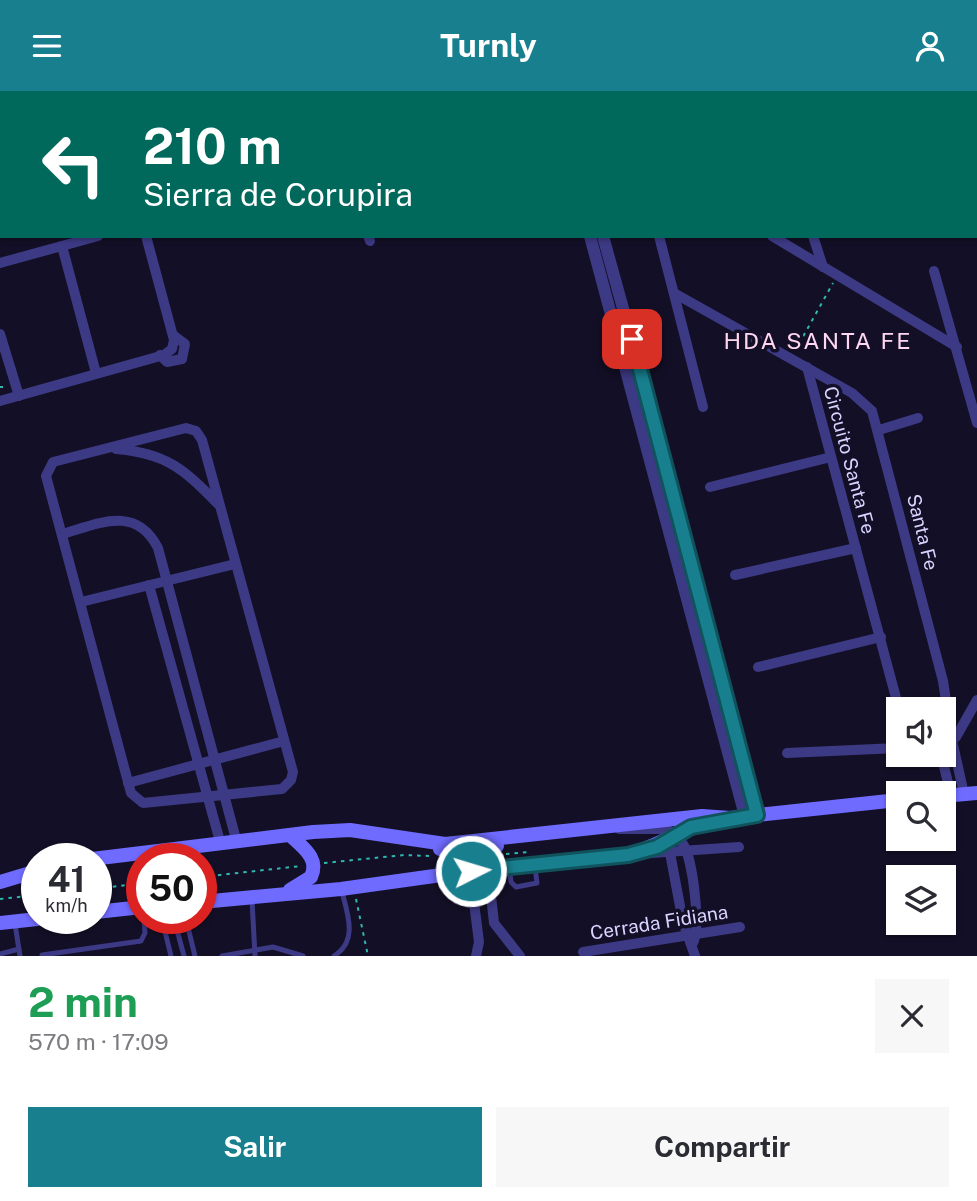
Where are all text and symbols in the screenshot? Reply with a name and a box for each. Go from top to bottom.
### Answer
icon: menu [28,27,66,65]
text: Turnly [440,27,537,64]
icon: person [911,27,949,65]
text: 210 m [143,117,282,175]
icon: left [28,119,119,210]
text: Sierra de Corupira [143,176,413,213]
pin [602,309,662,369]
icon: arrive [613,320,651,358]
district label: HDA SANTA FE [723,327,913,354]
street label: Circuito Santa Fe [820,384,880,536]
street label: Santa Fe [903,492,943,572]
map controls [886,697,956,935]
button: sound [886,697,956,767]
button: search [886,781,956,851]
position arrow [434,834,508,908]
speed limit sign: 50 [126,843,217,934]
text: 41 [48,859,85,900]
button: layers [886,865,956,935]
text: km/h [45,895,88,916]
street label: Cerrada Fidiana [588,900,730,944]
text: 2 min [28,977,138,1026]
button: close [875,979,949,1053]
text: 570 m · 17:09 [28,1028,169,1055]
button: Salir [28,1107,482,1187]
button: Compartir [496,1107,949,1187]

